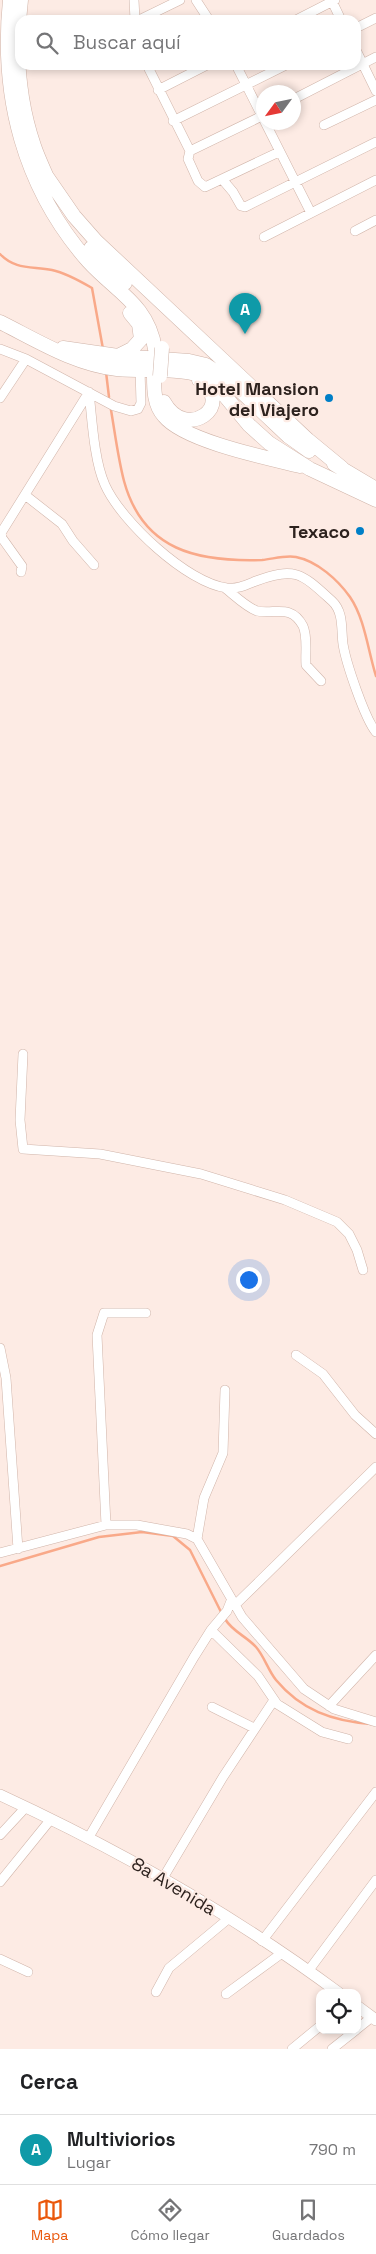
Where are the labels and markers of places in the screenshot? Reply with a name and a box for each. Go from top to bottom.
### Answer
pin: A [229,293,261,334]
place label: Hotel Mansion del Viajero [195,377,319,421]
marker: Hotel Mansion del Viajero [323,392,335,404]
place label: Texaco [289,520,350,543]
marker: Texaco [354,525,366,537]

